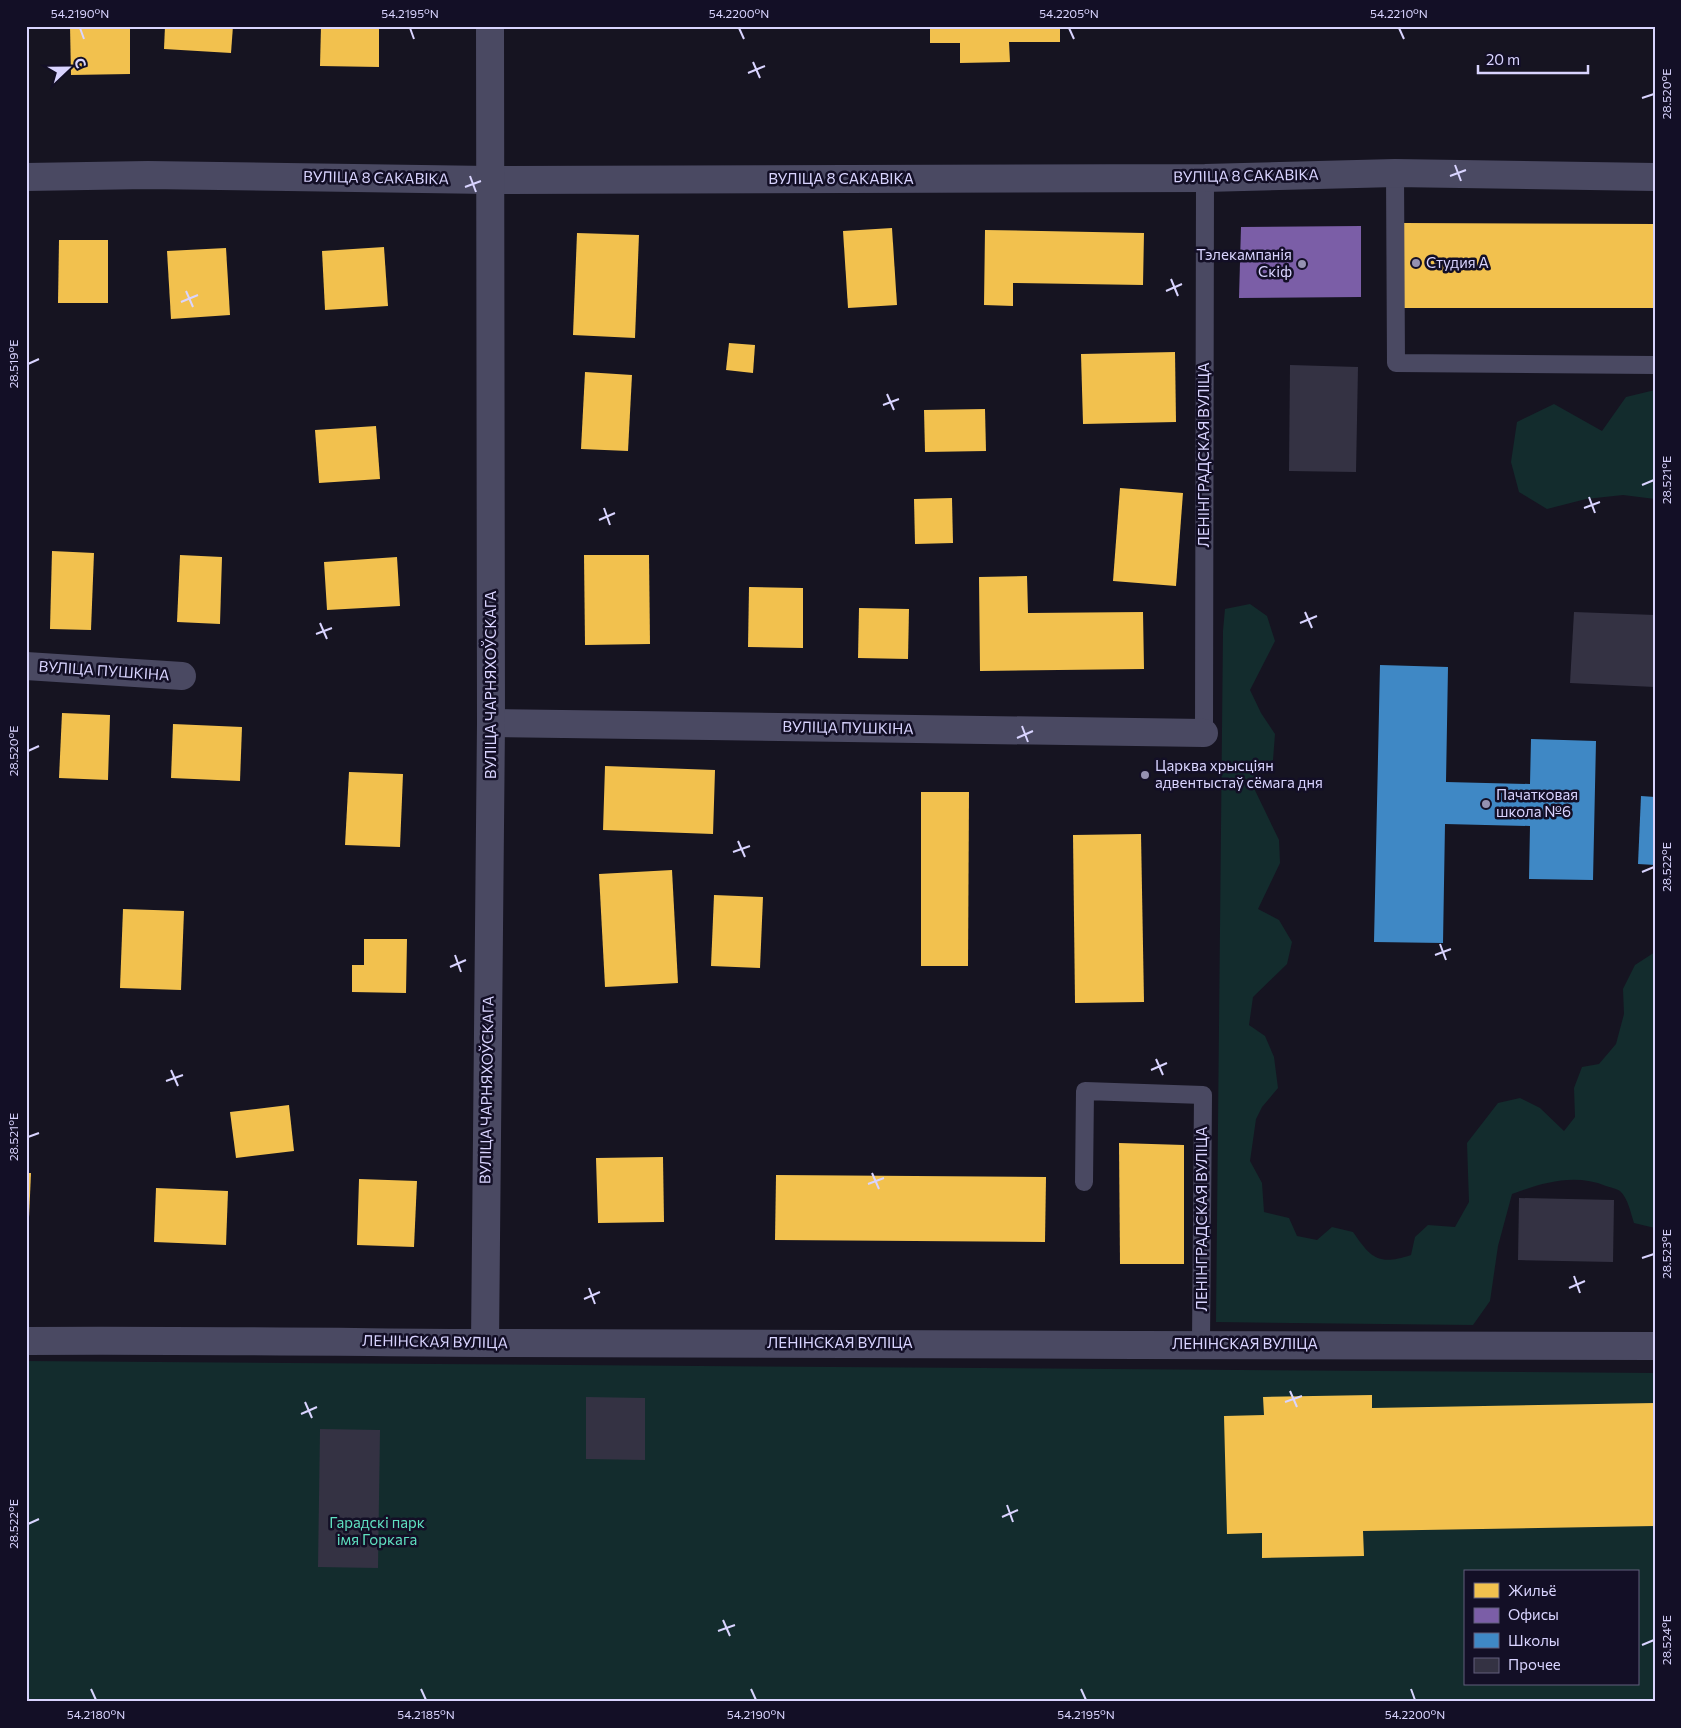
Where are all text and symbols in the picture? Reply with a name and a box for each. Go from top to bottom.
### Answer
text: 54.2190°N [51,6,109,20]
text: 54.2195°N [381,6,439,20]
text: 54.2200°N [709,6,769,20]
text: 54.2205°N [1039,6,1099,20]
text: 54.2210°N [1370,6,1428,20]
north arrow [42,42,92,92]
scale bar [1478,42,1588,74]
text: 20 m [1486,50,1520,68]
text: С [71,55,90,71]
text: 28.520°E [1659,69,1673,119]
street label: ВУЛІЦА 8 САКАВІКА [1173,165,1319,185]
street label: ВУЛІЦА 8 САКАВІКА [303,167,449,187]
street label: ВУЛІЦА 8 САКАВІКА [768,169,914,187]
place label: Тэлекампанія Скіф [1196,245,1292,280]
place label: Студия А [1426,253,1489,271]
marker: Студия А [1410,257,1422,269]
marker: Тэлекампанія Скіф [1296,258,1308,270]
text: 28.519°E [6,340,20,388]
street label: ЛЕНІНГРАДСКАЯ ВУЛІЦА [1194,362,1212,548]
text: 28.521°E [1659,456,1673,504]
street label: ВУЛІЦА ЧАРНЯХОЎСКАГА [481,591,499,779]
street label: ВУЛІЦА ПУШКІНА [38,656,170,684]
street label: ВУЛІЦА ПУШКІНА [782,717,914,737]
text: 28.520°E [6,726,20,776]
place label: Царква хрысціян адвентыстаў сёмага дня [1155,756,1323,791]
marker: Царква хрысціян адвентыстаў сёмага дня [1139,769,1151,781]
place label: Пачатковая школа №6 [1496,785,1578,820]
marker: Пачатковая школа №6 [1480,798,1492,810]
text: 28.522°E [1659,842,1673,892]
street label: ВУЛІЦА ЧАРНЯХОЎСКАГА [475,996,497,1184]
text: 28.521°E [6,1113,20,1161]
street label: ЛЕНІНГРАДСКАЯ ВУЛІЦА [1192,1126,1210,1312]
text: 28.523°E [1659,1229,1673,1279]
street label: ЛЕНІНСКАЯ ВУЛІЦА [362,1331,508,1351]
street label: ЛЕНІНСКАЯ ВУЛІЦА [767,1333,913,1351]
street label: ЛЕНІНСКАЯ ВУЛІЦА [1172,1334,1318,1352]
text: 28.522°E [6,1499,20,1549]
park label: Гарадскі парк імя Горкага [329,1513,425,1548]
legend [1464,1570,1638,1686]
text: Жильё [1508,1581,1556,1599]
text: Офисы [1508,1605,1559,1623]
text: 28.524°E [1659,1615,1673,1665]
text: Школы [1508,1631,1560,1649]
text: Прочее [1508,1655,1561,1673]
text: 54.2180°N [67,1707,125,1721]
text: 54.2185°N [397,1707,455,1721]
text: 54.2190°N [727,1707,785,1721]
text: 54.2195°N [1057,1707,1115,1721]
text: 54.2200°N [1385,1707,1445,1721]

